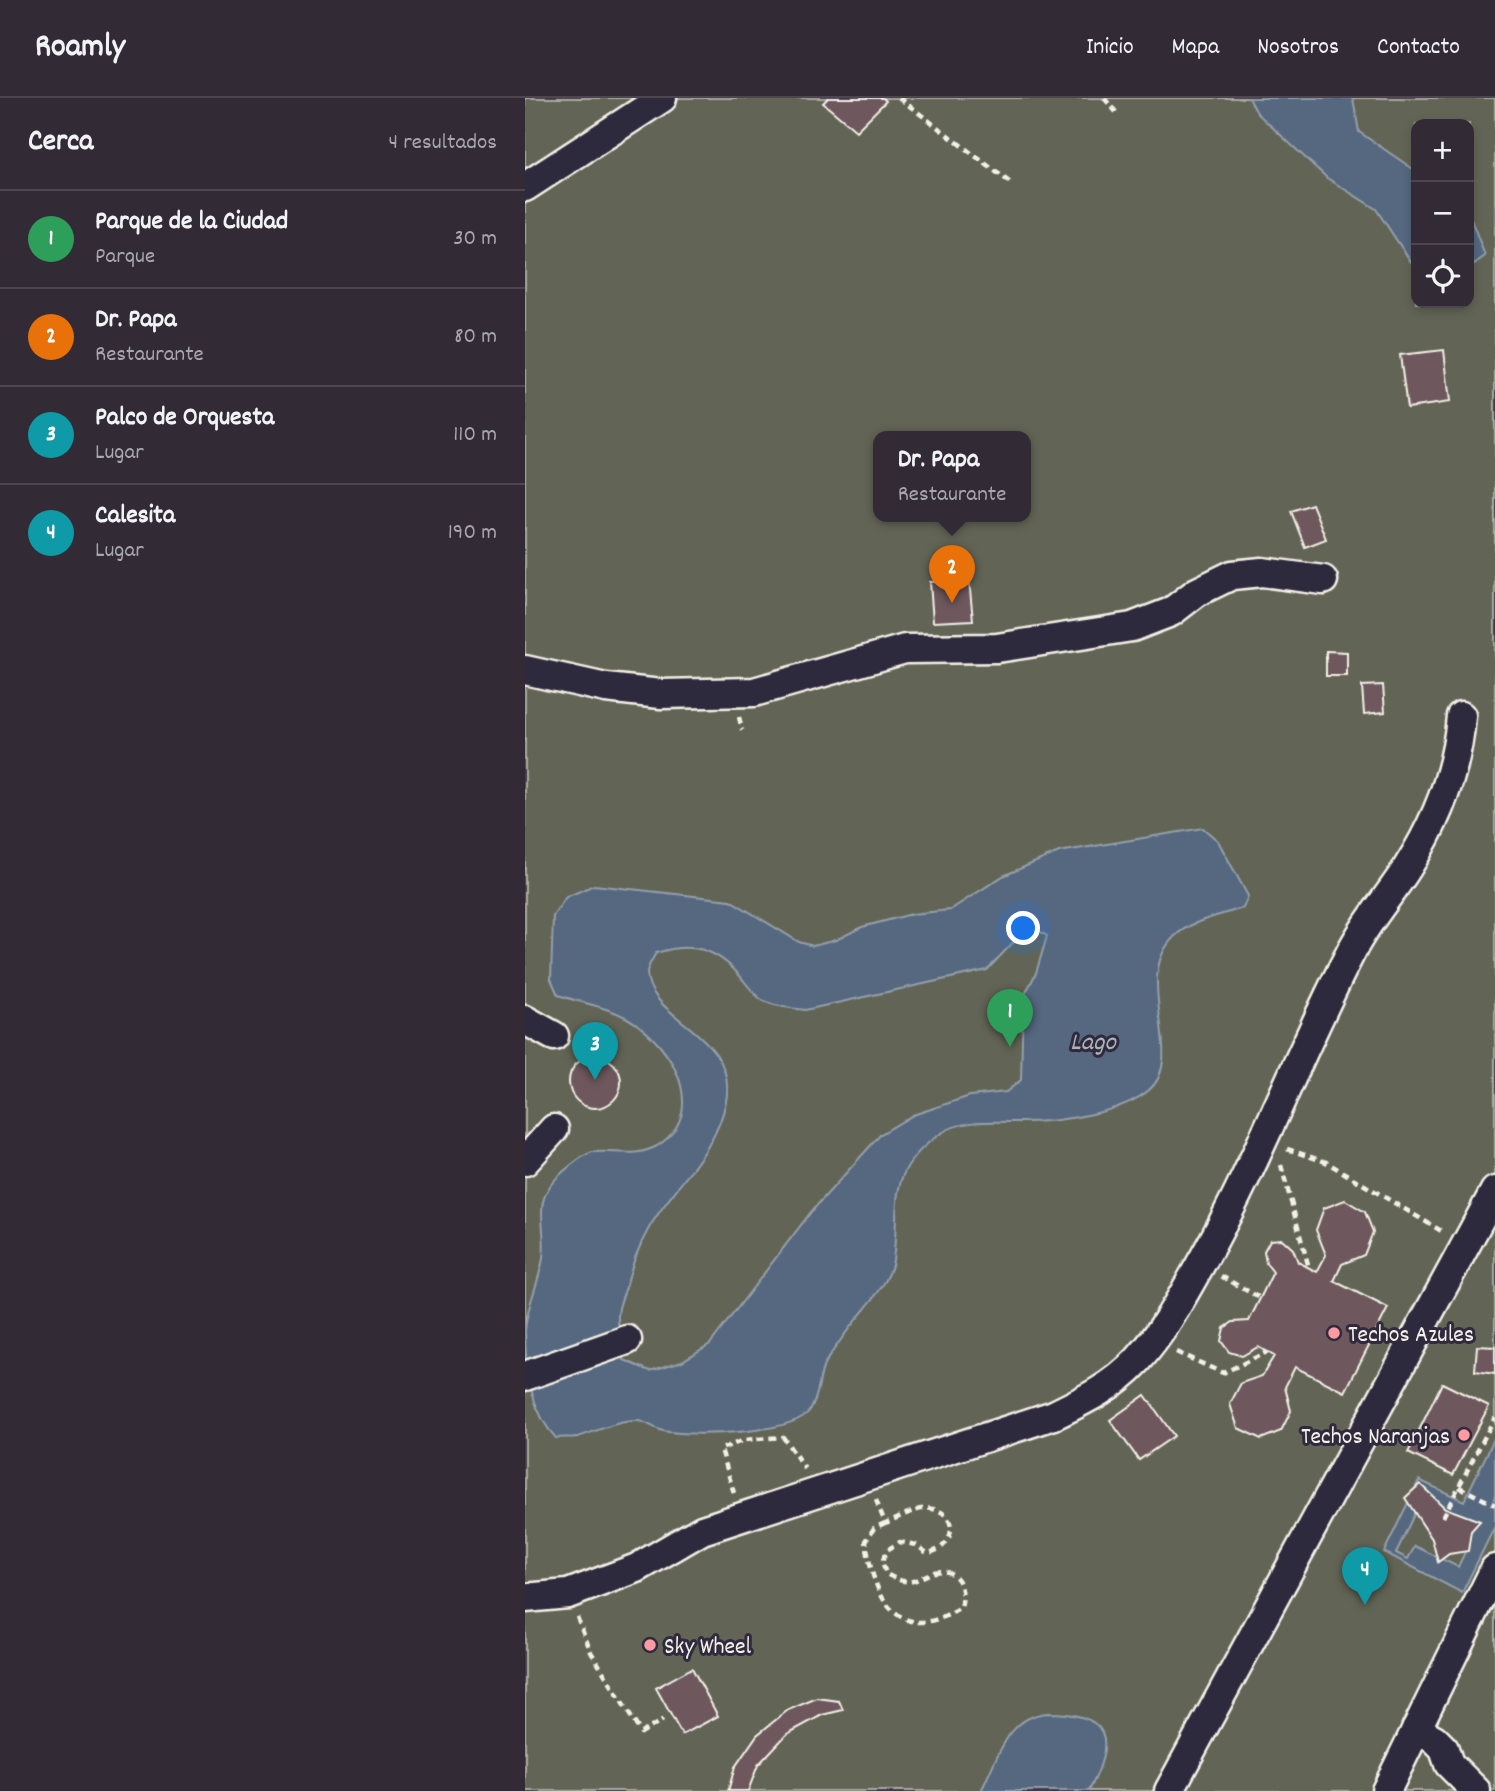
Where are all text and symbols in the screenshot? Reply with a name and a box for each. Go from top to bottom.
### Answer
text: Roamly [35,25,125,72]
text: Inicio [1086,31,1134,65]
text: Mapa [1172,31,1219,65]
text: Nosotros [1257,31,1339,65]
text: Contacto [1377,31,1460,65]
map controls [1411,119,1474,308]
button: + [1411,119,1474,182]
text: Cerca [28,122,93,165]
text: 4 resultados [388,127,497,160]
button: − [1411,182,1474,245]
text: Parque de la Ciudad [95,204,288,241]
text: 1 [48,223,54,256]
text: 30 m [453,223,497,256]
text: Parque [95,241,155,274]
button: locate [1411,245,1474,308]
text: Dr. Papa [95,302,177,339]
text: 2 [46,321,56,354]
text: 80 m [454,321,497,354]
text: Restaurante [95,339,204,372]
text: Palco de Orquesta [95,400,274,437]
text: 3 [46,419,56,452]
text: 110 m [453,419,497,452]
popup [873,431,1031,522]
text: Lugar [95,437,144,470]
text: Dr. Papa [898,442,979,479]
text: Restaurante [898,479,1006,512]
text: Calesita [95,498,175,535]
text: 4 [46,517,56,550]
text: 190 m [448,517,497,550]
text: Lugar [95,535,144,568]
pin: 2 [929,545,975,603]
your location [1006,911,1040,945]
pin: 1 [987,989,1033,1047]
pin: 3 [572,1022,618,1080]
water label: Lago [1070,1025,1117,1062]
place label: Techos Azules [1348,1319,1474,1353]
marker: Techos Azules [1326,1325,1342,1341]
place label: Techos Naranjas [1301,1421,1450,1455]
marker: Techos Naranjas [1456,1427,1472,1443]
pin: 4 [1342,1547,1388,1605]
place label: Sky Wheel [664,1631,752,1665]
marker: Sky Wheel [642,1637,658,1653]

